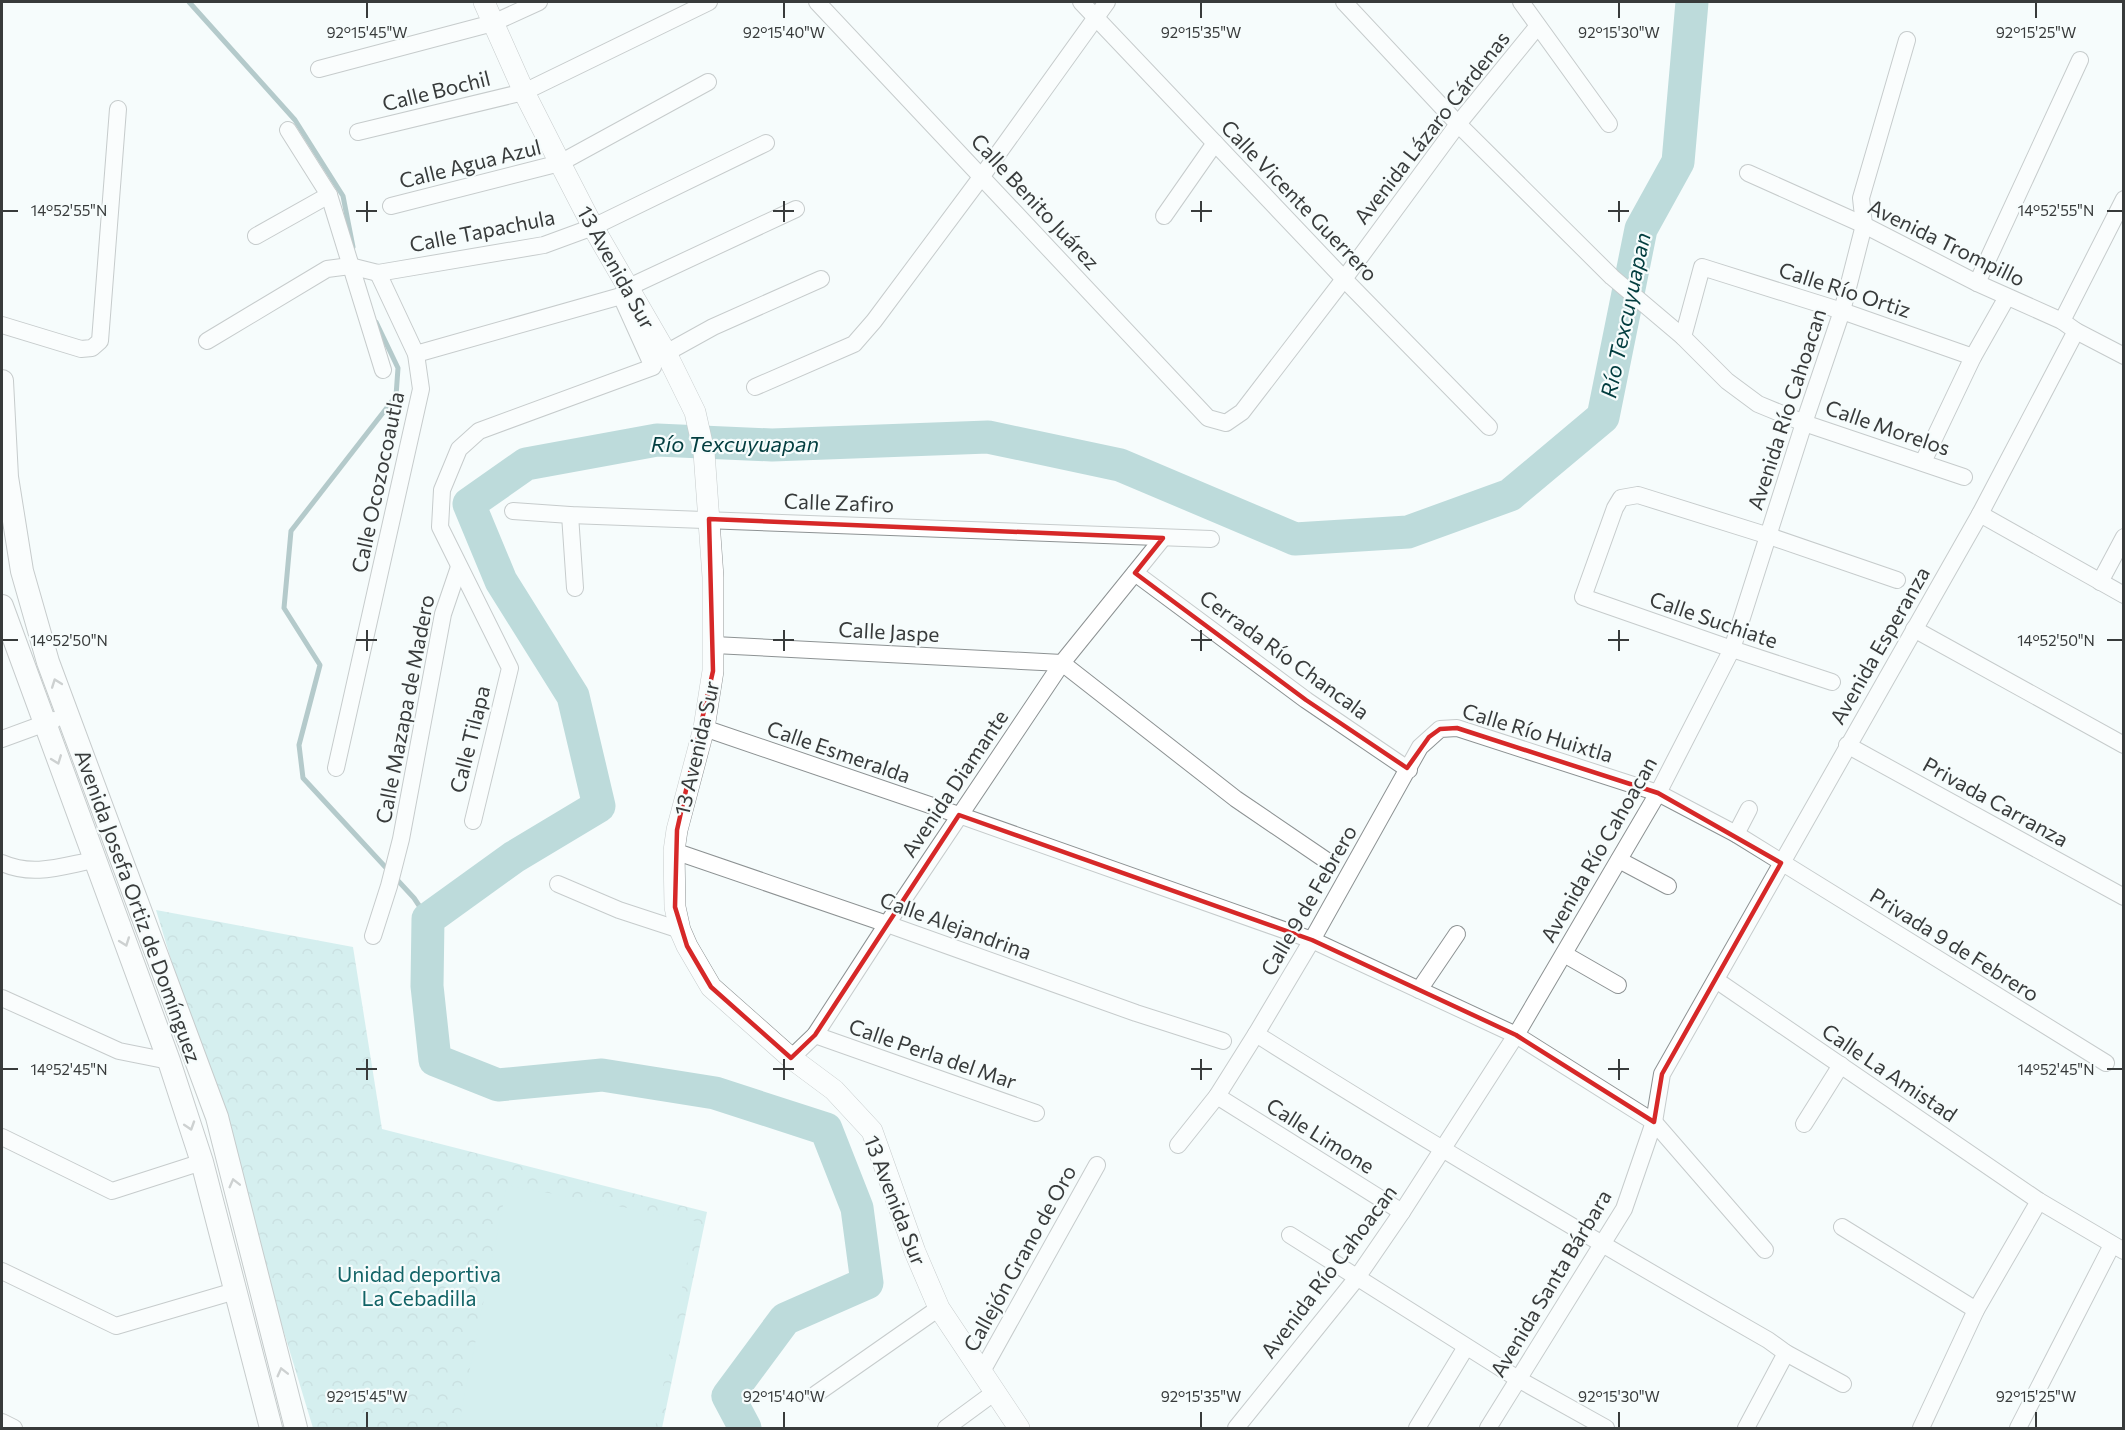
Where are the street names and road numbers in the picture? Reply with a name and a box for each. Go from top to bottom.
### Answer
street label: Avenida Lázaro Cárdenas [1348,26,1514,228]
street label: Calle Bochil [379,65,493,115]
street label: Calle Vicente Guerrero [1217,114,1383,286]
street label: Calle Benito Juárez [967,128,1105,274]
street label: Calle Agua Azul [397,133,543,193]
street label: Avenida Trompillo [1865,193,2029,291]
street label: 13 Avenida Sur [573,201,661,333]
street label: Calle Tapachula [407,204,557,256]
street label: Calle Río Ortiz [1776,256,1914,322]
street label: Avenida Río Cahoacan [1742,305,1830,513]
street label: Calle Ocozocoautla [346,389,408,575]
street label: Calle Morelos [1822,394,1954,460]
street label: Calle Zafiro [783,488,895,516]
street label: Avenida Esperanza [1824,562,1934,728]
street label: Cerrada Río Chancala [1195,584,1375,724]
street label: Calle Suchiate [1647,585,1781,653]
street label: Calle Mazapa de Madero [370,592,438,826]
street label: Calle Jaspe [838,616,940,646]
street label: 13 Avenida Sur [668,678,724,818]
street label: Calle Tilapa [444,683,494,795]
street label: Calle Río Huixtla [1460,697,1616,767]
street label: Avenida Diamante [895,705,1013,861]
street label: Calle Esmeralda [764,715,914,787]
street label: Avenida Josefa Ortiz de Domínguez [71,746,207,1066]
street label: Privada Carranza [1919,751,2073,851]
street label: Avenida Río Cahoacan [1535,752,1661,946]
street label: Calle 9 de Febrero [1255,820,1361,980]
street label: Privada 9 de Febrero [1866,882,2044,1006]
street label: Calle Alejandrina [877,886,1035,964]
street label: Calle Perla del Mar [846,1013,1020,1093]
street label: Calle La Amistad [1818,1018,1962,1126]
street label: Calle Limone [1262,1092,1380,1178]
street label: 13 Avenida Sur [860,1131,932,1269]
street label: Callejón Grano de Oro [957,1160,1081,1356]
street label: Avenida Río Cahoacan [1255,1180,1401,1362]
street label: Avenida Santa Bárbara [1484,1185,1616,1381]

